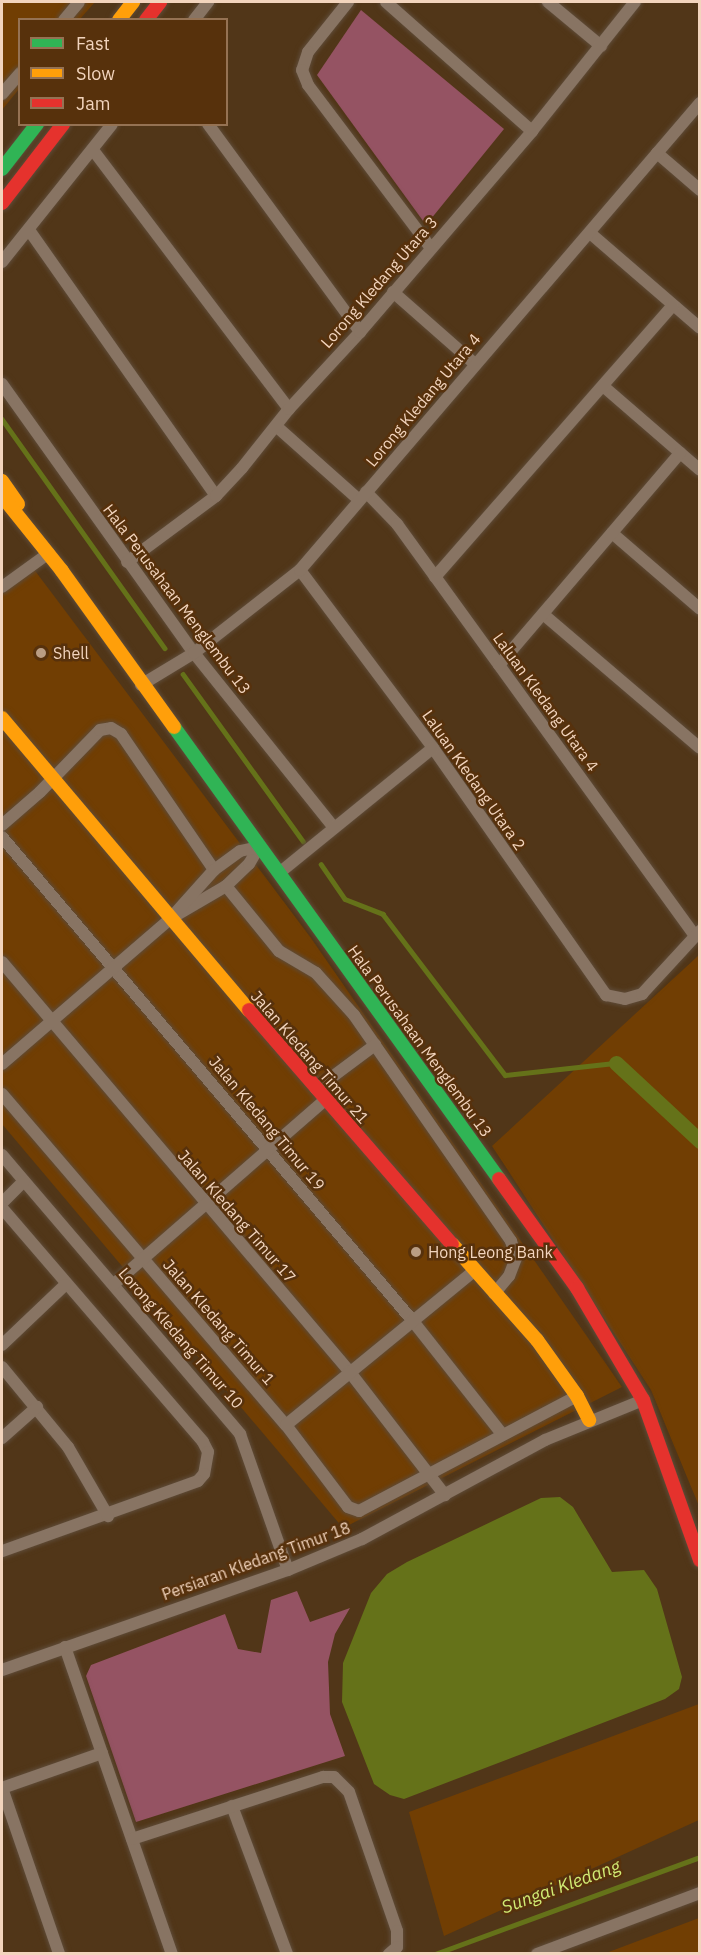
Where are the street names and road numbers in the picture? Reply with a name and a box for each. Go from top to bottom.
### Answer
street label: Lorong Kledang Utara 3 [317,212,441,352]
street label: Lorong Kledang Utara 4 [362,329,484,471]
street label: Hala Perusahaan Menglembu 13 [99,500,255,698]
street label: Laluan Kledang Utara 4 [489,629,603,775]
street label: Laluan Kledang Utara 2 [418,706,530,854]
street label: Hala Perusahaan Menglembu 13 [344,941,496,1141]
street label: Jalan Kledang Timur 21 [247,987,373,1127]
street label: Jalan Kledang Timur 19 [205,1052,329,1194]
street label: Jalan Kledang Timur 17 [174,1146,300,1286]
street label: Jalan Kledang Timur 1 [159,1255,279,1389]
street label: Lorong Kledang Timur 10 [115,1264,247,1412]
street label: Persiaran Kledang Timur 18 [159,1518,353,1604]

